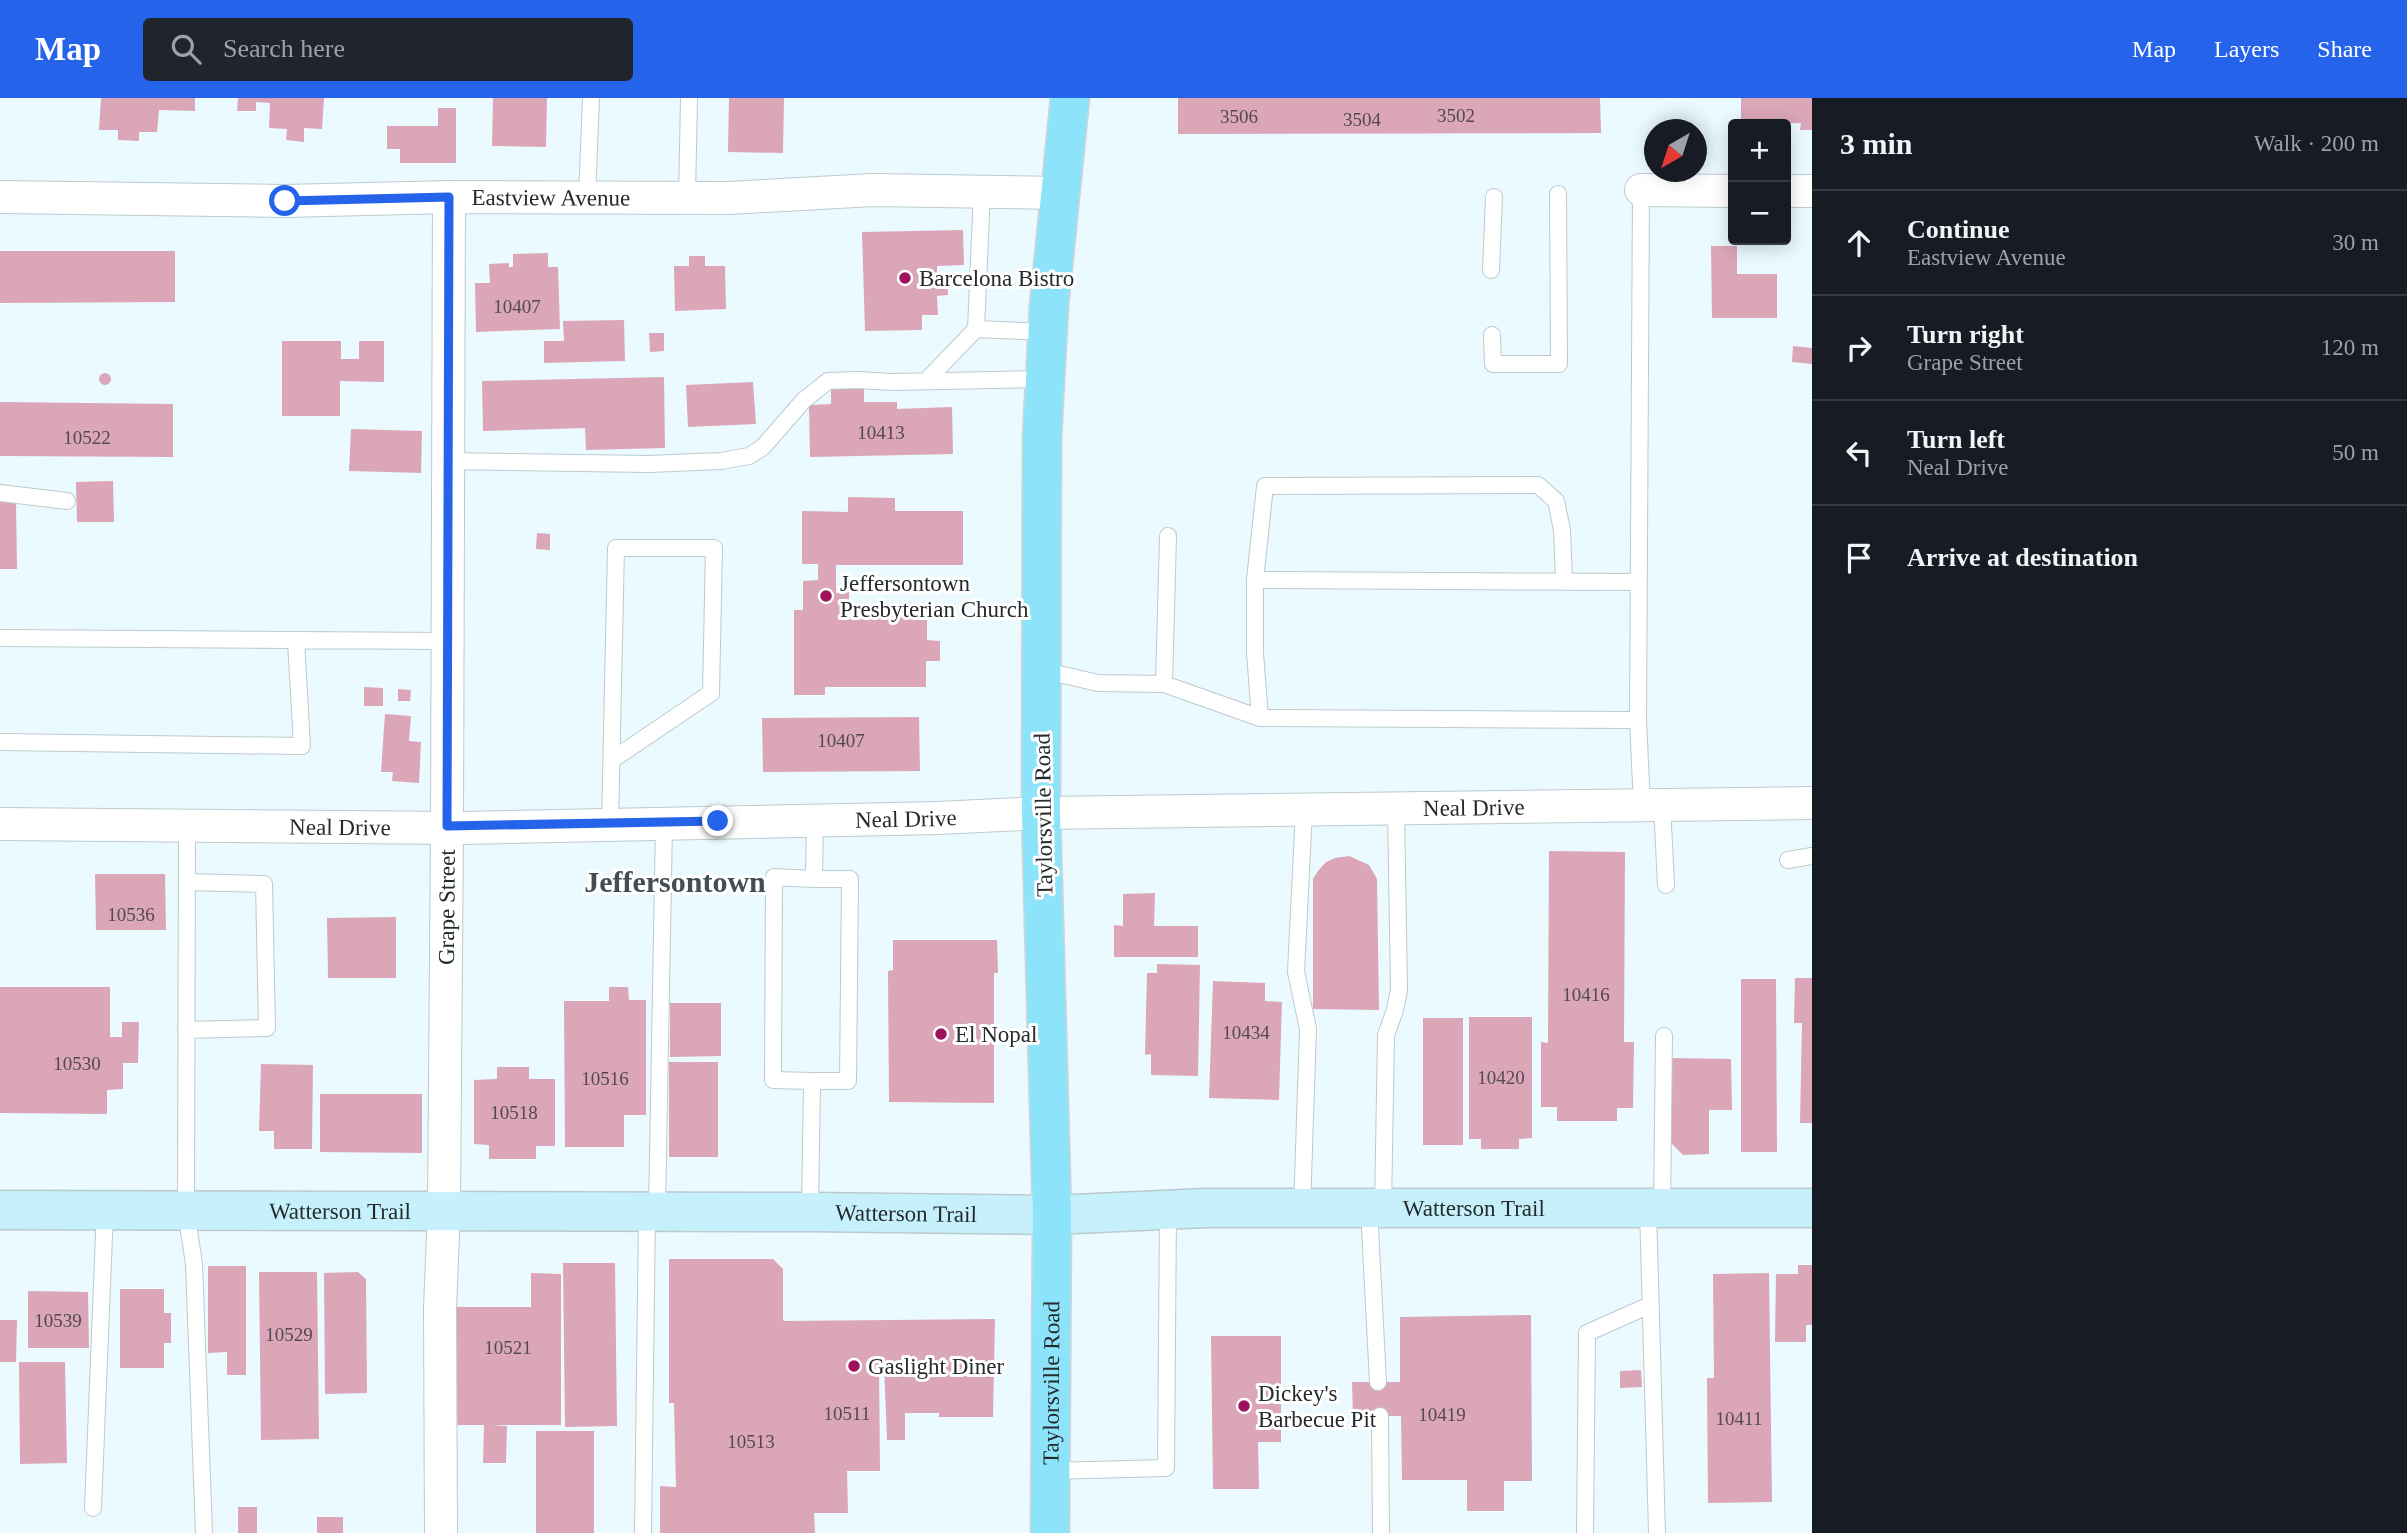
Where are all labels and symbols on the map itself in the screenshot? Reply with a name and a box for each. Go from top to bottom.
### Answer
house number: 3502 [1437,105,1475,126]
house number: 3506 [1220,106,1258,127]
house number: 3504 [1343,109,1382,130]
north arrow [1644,119,1707,182]
route start [269,185,300,216]
street label: Eastview Avenue [472,185,630,211]
place label: Barcelona Bistro [919,266,1074,291]
marker: Barcelona Bistro [897,270,913,286]
house number: 10407 [493,296,541,317]
house number: 10413 [857,422,905,443]
house number: 10522 [63,427,111,448]
place label: Jeffersontown Presbyterian Church [840,571,1029,622]
marker: Jeffersontown Presbyterian Church [818,588,834,604]
house number: 10407 [817,730,865,751]
street label: Taylorsville Road [1030,732,1057,897]
street label: Neal Drive [1423,795,1525,821]
route end [702,805,733,836]
street label: Neal Drive [855,805,957,833]
street label: Neal Drive [289,815,391,840]
street label: Grape Street [434,849,460,965]
district label: Jeffersontown [584,865,766,898]
house number: 10536 [107,904,155,925]
house number: 10416 [1562,984,1610,1005]
place label: El Nopal [955,1022,1037,1047]
house number: 10434 [1222,1022,1270,1043]
marker: El Nopal [933,1026,949,1042]
house number: 10530 [53,1053,101,1074]
house number: 10420 [1477,1067,1525,1088]
house number: 10516 [581,1068,629,1089]
house number: 10518 [490,1102,538,1123]
street label: Watterson Trail [1403,1196,1545,1221]
street label: Watterson Trail [269,1199,411,1224]
street label: Watterson Trail [835,1200,977,1227]
street label: Taylorsville Road [1038,1300,1064,1465]
house number: 10539 [34,1310,82,1331]
house number: 10529 [265,1324,313,1345]
house number: 10521 [484,1337,532,1358]
place label: Gaslight Diner [868,1354,1004,1379]
marker: Gaslight Diner [846,1358,862,1374]
place label: Dickey's Barbecue Pit [1258,1381,1377,1432]
marker: Dickey's Barbecue Pit [1236,1398,1252,1414]
house number: 10511 [824,1403,870,1424]
house number: 10419 [1418,1404,1466,1425]
house number: 10411 [1716,1408,1762,1429]
house number: 10513 [727,1431,775,1452]

